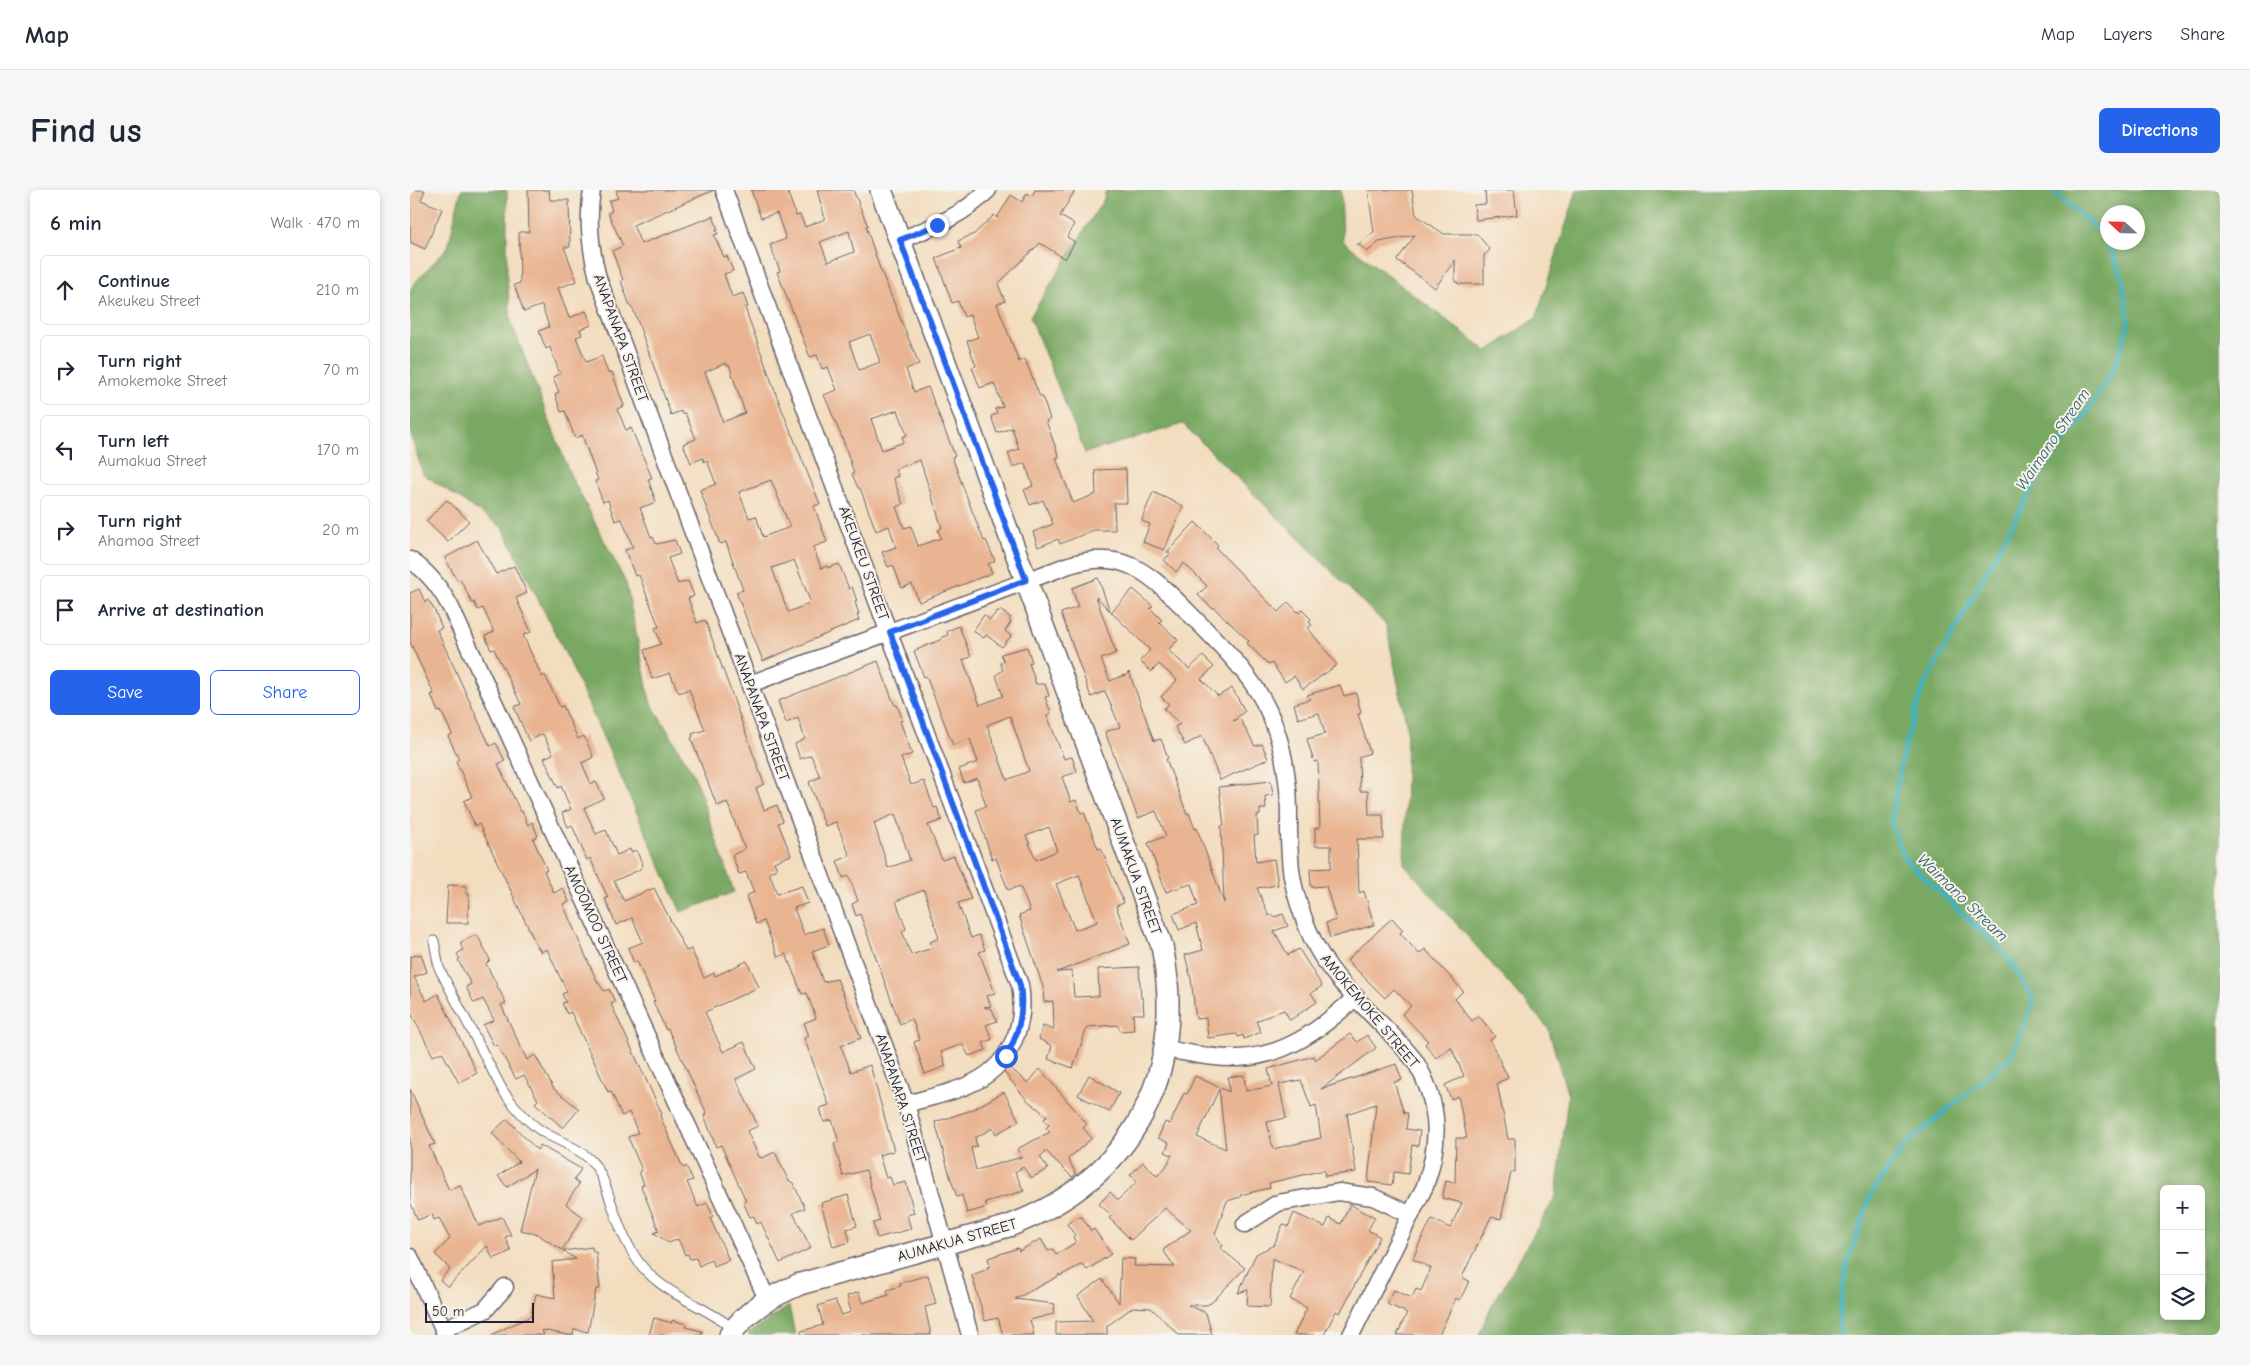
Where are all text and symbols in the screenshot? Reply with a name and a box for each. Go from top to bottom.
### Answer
text: Map [25,21,69,49]
text: Map [2041,24,2075,45]
text: Layers [2103,24,2152,45]
text: Share [2180,24,2225,45]
button: Directions [2099,108,2220,153]
text: Find us [30,110,142,151]
north arrow [2100,205,2145,250]
text: 6 min [50,211,102,235]
text: Walk · 470 m [271,214,360,232]
route end [926,214,949,237]
text: Continue [98,270,170,292]
street label: ANAPANAPA STREET [589,272,653,405]
icon: ahead [51,276,79,304]
text: 210 m [316,281,359,299]
text: Akeukeu Street [98,292,200,310]
text: Turn right [98,350,182,372]
icon: right [51,356,79,384]
text: 70 m [323,361,359,379]
text: Amokemoke Street [98,372,227,390]
water label: Waimano Stream [2012,385,2093,494]
text: Turn left [98,430,169,452]
icon: left [51,436,79,464]
text: 170 m [317,441,359,459]
text: Aumakua Street [98,452,207,470]
street label: AKEUKEU STREET [835,503,893,623]
text: Turn right [98,510,182,532]
icon: right [51,516,79,544]
text: 20 m [322,521,359,539]
text: Ahamoa Street [98,532,200,550]
icon: arrive [51,596,79,624]
text: Arrive at destination [98,599,264,621]
street label: ANAPANAPA STREET [730,651,794,784]
button: Save [50,670,200,715]
button: Share [210,670,360,715]
street label: AUMAKUA STREET [1106,815,1166,937]
water label: Waimano Stream [1913,850,2011,945]
street label: AMOOMOO STREET [561,862,631,986]
street label: AMOKEMOKE STREET [1317,950,1423,1072]
street label: ANAPANAPA STREET [872,1031,930,1165]
route start [995,1045,1018,1068]
map controls [2160,1185,2205,1320]
button: + [2160,1185,2205,1230]
street label: AUMAKUA STREET [895,1214,1019,1266]
button: − [2160,1230,2205,1275]
button: layers [2160,1275,2205,1320]
scale bar [425,1300,534,1323]
text: 50 m [432,1303,464,1320]

